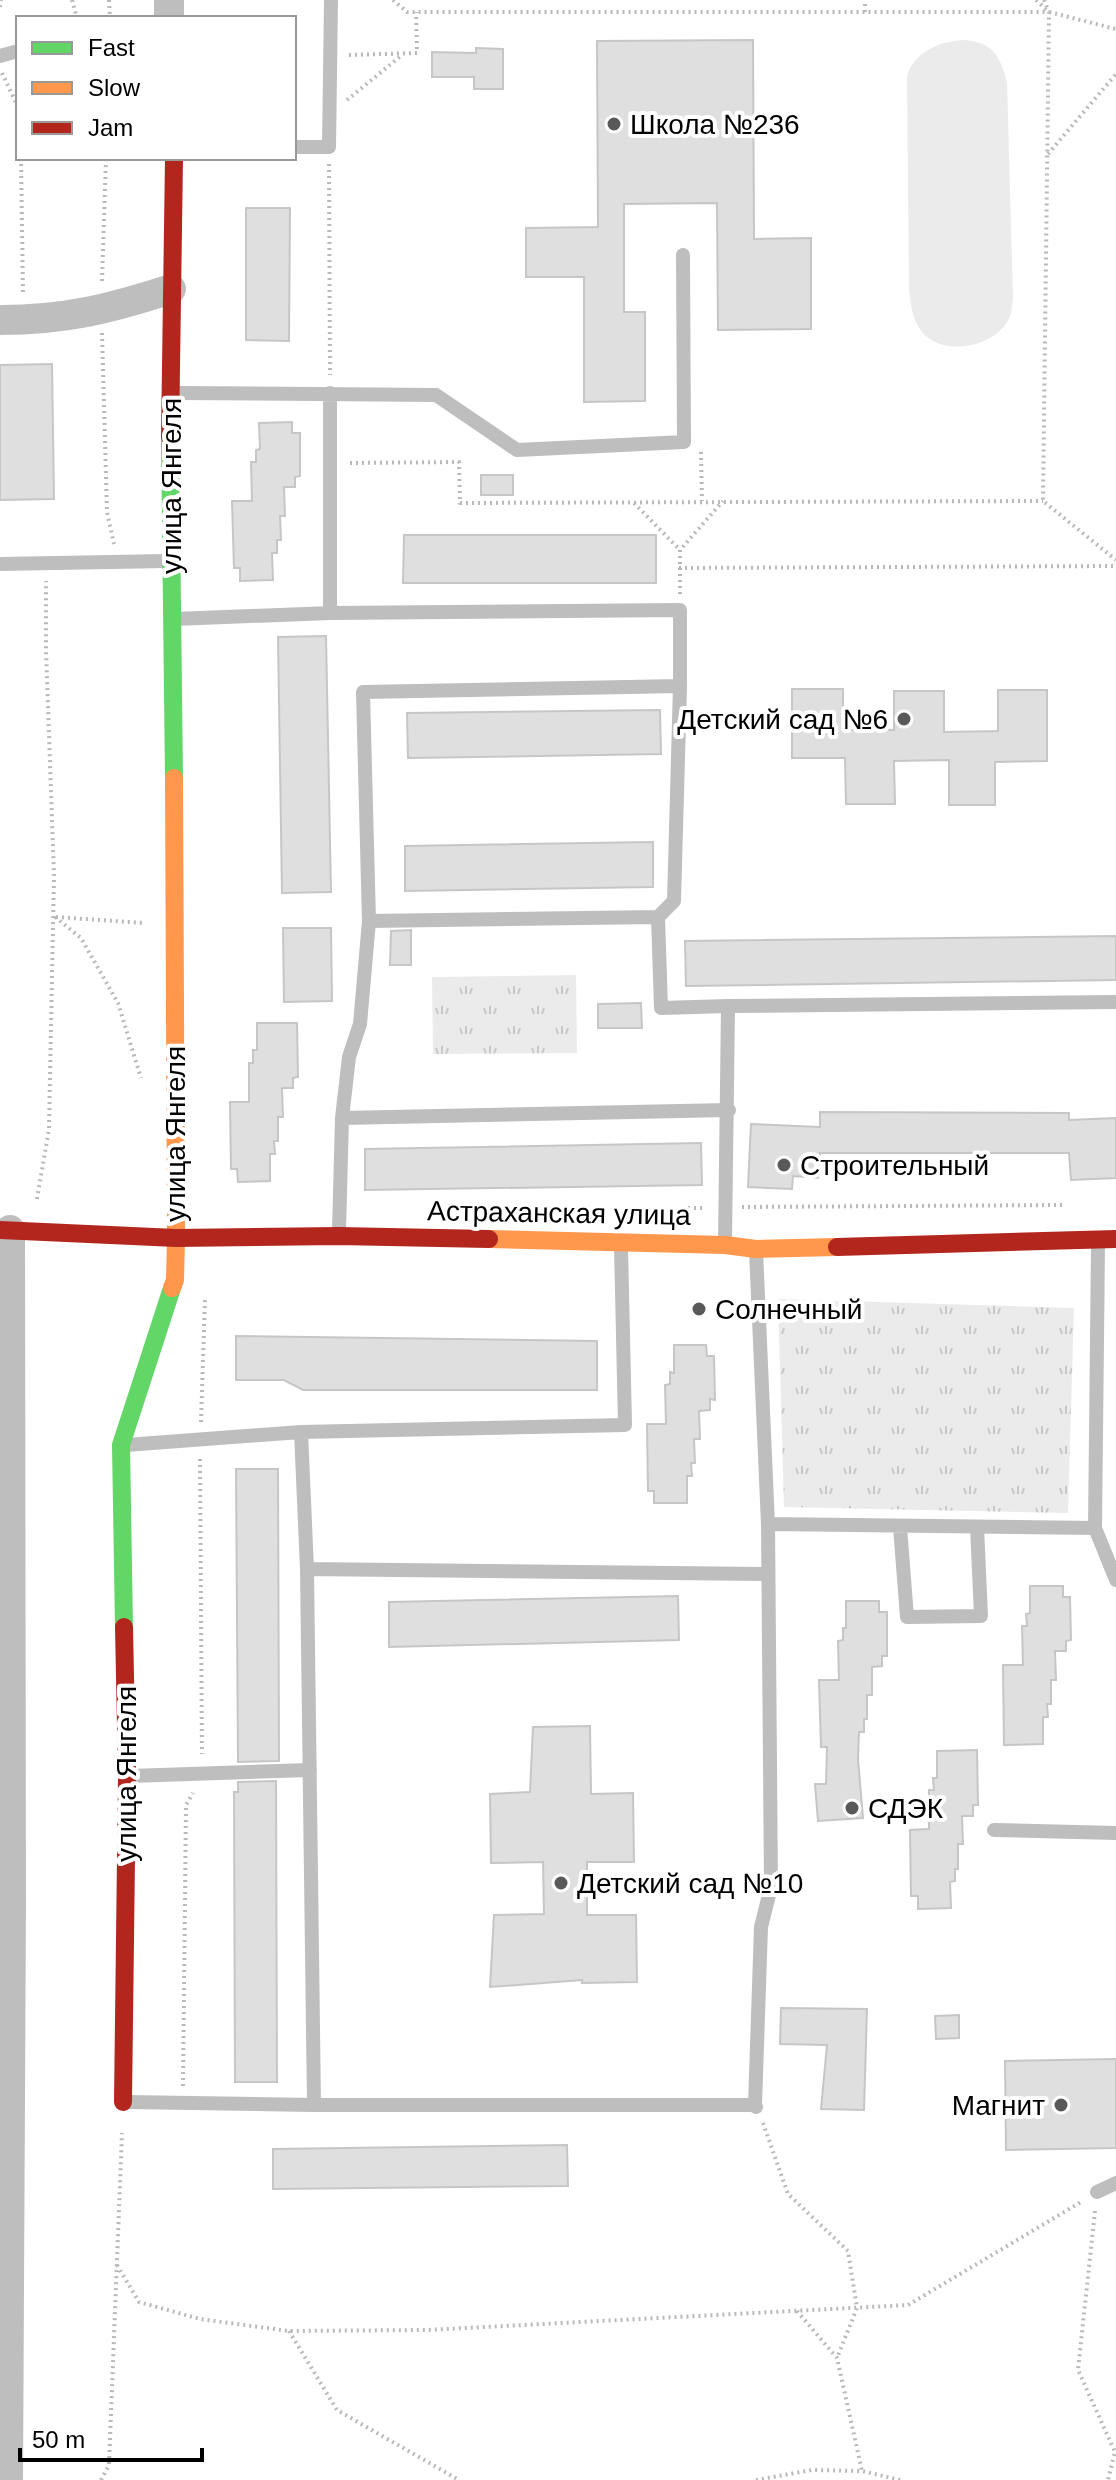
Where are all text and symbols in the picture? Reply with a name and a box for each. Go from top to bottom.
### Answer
legend [16,16,296,160]
text: Fast [88,34,135,61]
text: Slow [88,74,141,101]
place label: Школа №236 [630,109,800,140]
text: Jam [88,114,133,141]
marker: Школа №236 [605,115,623,133]
street label: улица Янгеля [156,398,187,574]
place label: Детский сад №6 [677,704,888,735]
marker: Детский сад №6 [895,710,913,728]
street label: улица Янгеля [160,1046,191,1222]
place label: Строительный [800,1150,989,1181]
marker: Строительный [775,1156,793,1174]
street label: Астраханская улица [427,1195,692,1231]
place label: Солнечный [715,1294,862,1325]
marker: Солнечный [690,1300,708,1318]
street label: улица Янгеля [111,1686,142,1862]
place label: СДЭК [868,1793,944,1824]
marker: СДЭК [843,1799,861,1817]
place label: Детский сад №10 [577,1868,803,1899]
marker: Детский сад №10 [552,1874,570,1892]
place label: Магнит [952,2090,1045,2121]
marker: Магнит [1052,2096,1070,2114]
scale bar [20,2412,202,2462]
text: 50 m [32,2426,85,2453]

